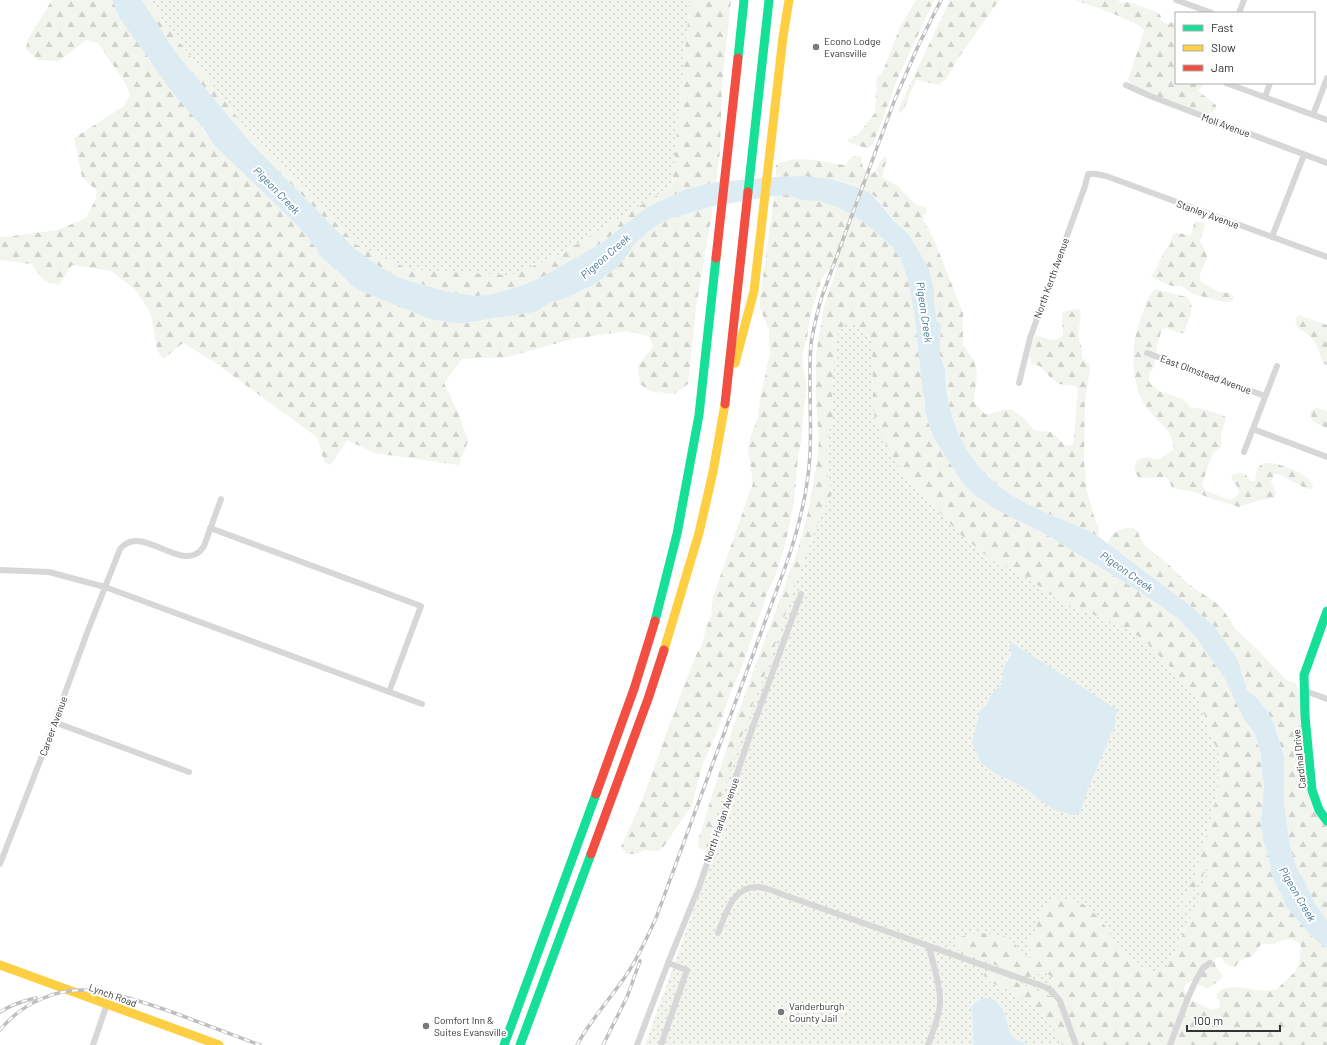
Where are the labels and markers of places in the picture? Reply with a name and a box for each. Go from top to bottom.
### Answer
place label: Econo Lodge Evansville [824,35,881,59]
marker: Econo Lodge Evansville [811,42,821,52]
place label: Vanderburgh County Jail [789,1000,844,1024]
marker: Vanderburgh County Jail [776,1007,786,1017]
place label: Comfort Inn & Suites Evansville [434,1014,506,1038]
marker: Comfort Inn & Suites Evansville [421,1021,431,1031]

